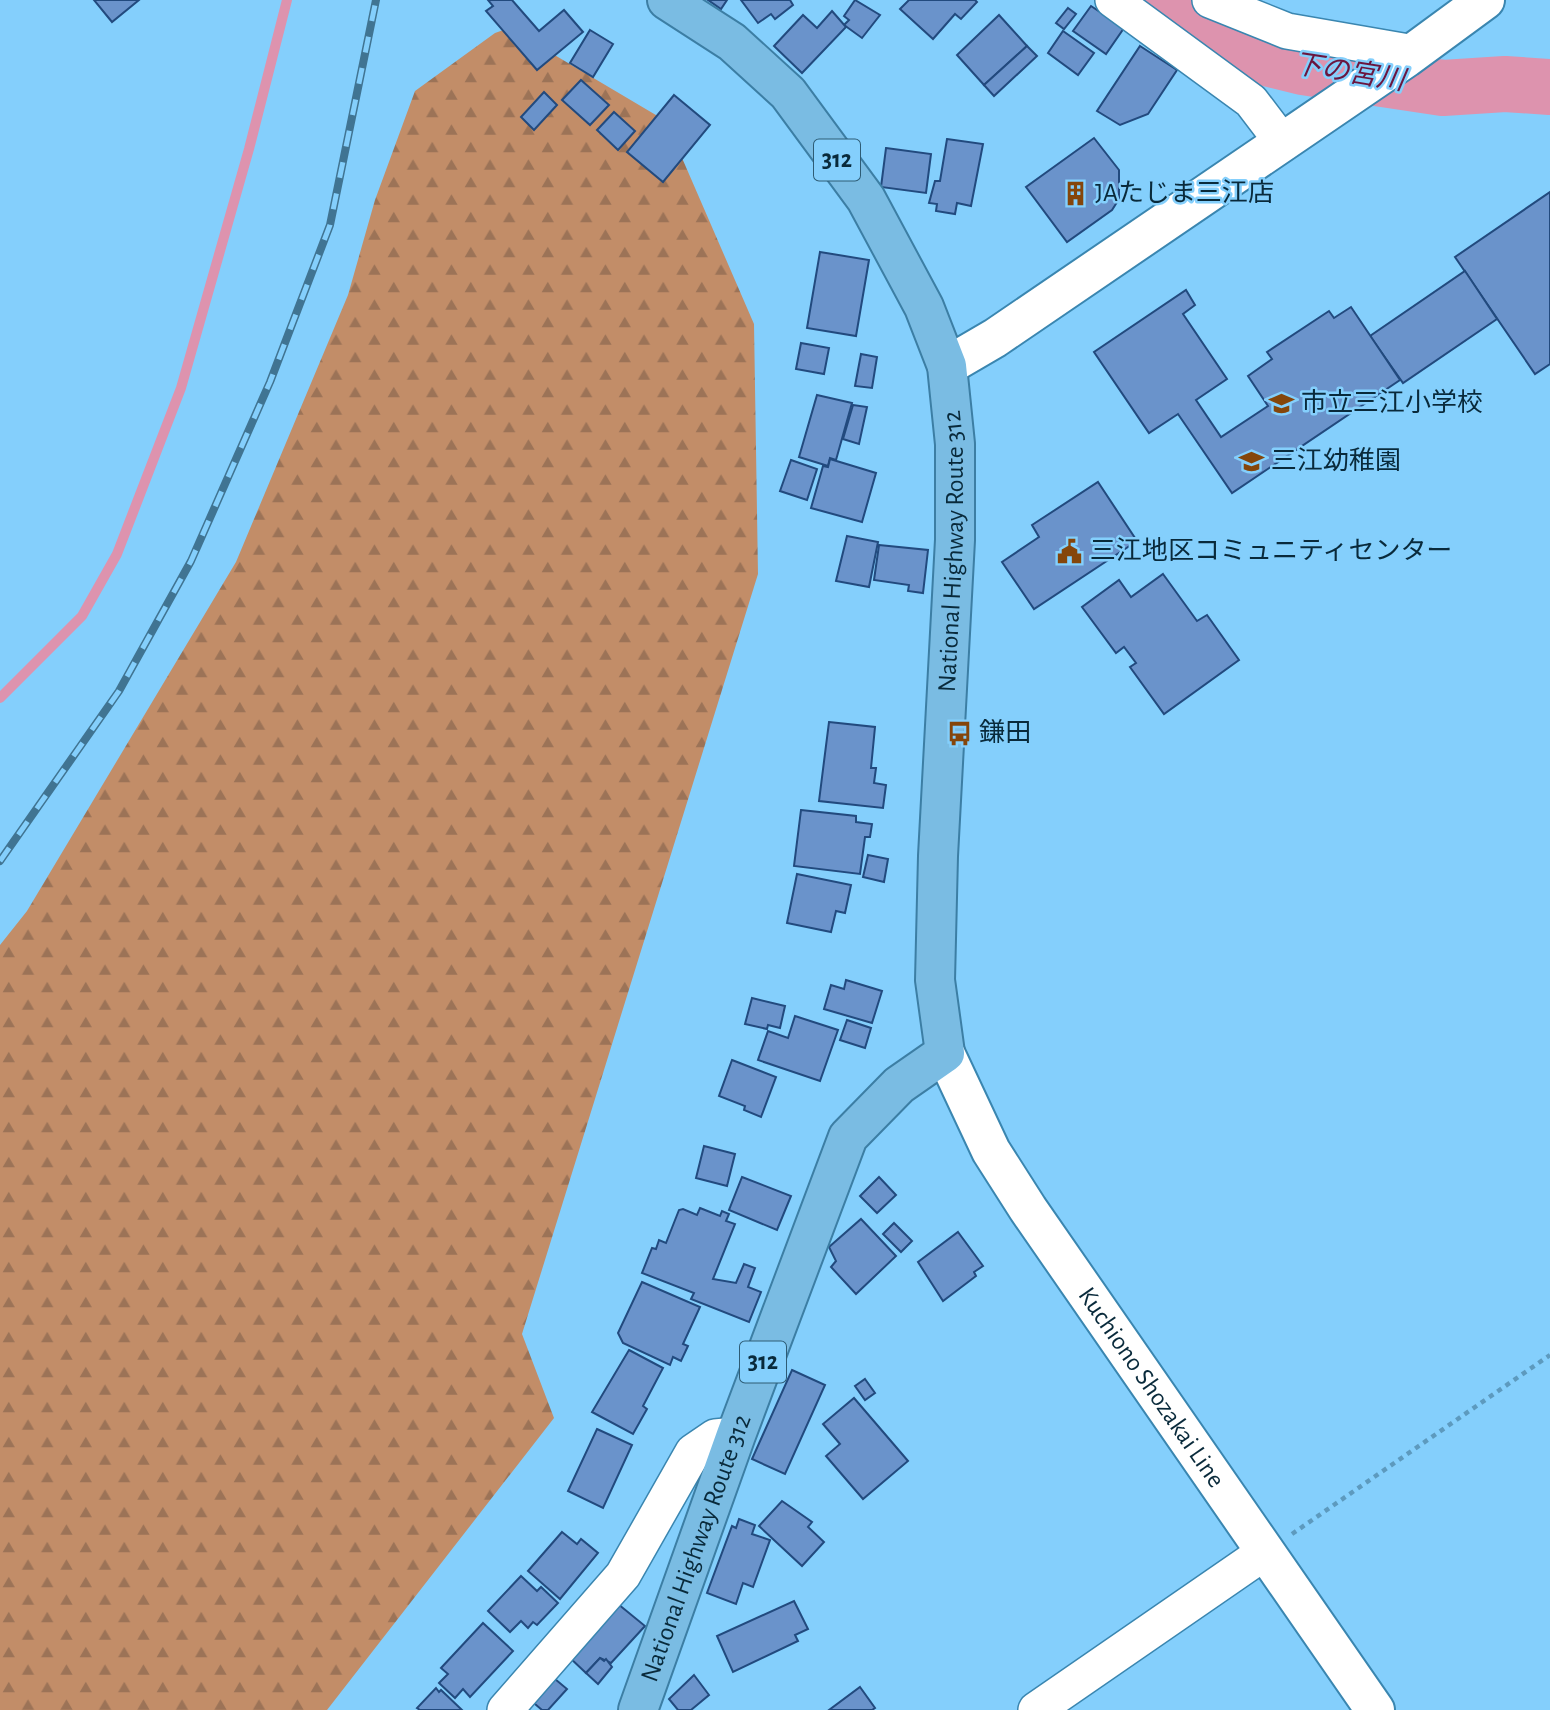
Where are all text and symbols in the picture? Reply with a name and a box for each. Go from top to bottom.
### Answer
water label: 下の宮川 [1291,48,1410,96]
road number: 312 [814,140,860,180]
building icon: JAたじま三江店 [1061,179,1089,207]
place label: JAたじま三江店 [1095,179,1274,206]
place label: 市立三江小学校 [1301,388,1483,416]
school or university icon: 市立三江小学校 [1267,389,1295,417]
street label: National Highway Route 312 [934,409,968,693]
place label: 三江幼稚園 [1271,446,1401,474]
school or university icon: 三江幼稚園 [1237,447,1265,475]
public building icon: 三江地区コミュニティセンター [1056,537,1084,565]
place label: 三江地区コミュニティセンター [1090,537,1452,564]
bus stop icon: 鎌田 [945,719,973,747]
place label: 鎌田 [979,719,1031,746]
street label: Kuchiono Shozakai Line [1073,1282,1230,1492]
road number: 312 [740,1342,786,1382]
street label: National Highway Route 312 [636,1411,756,1685]

